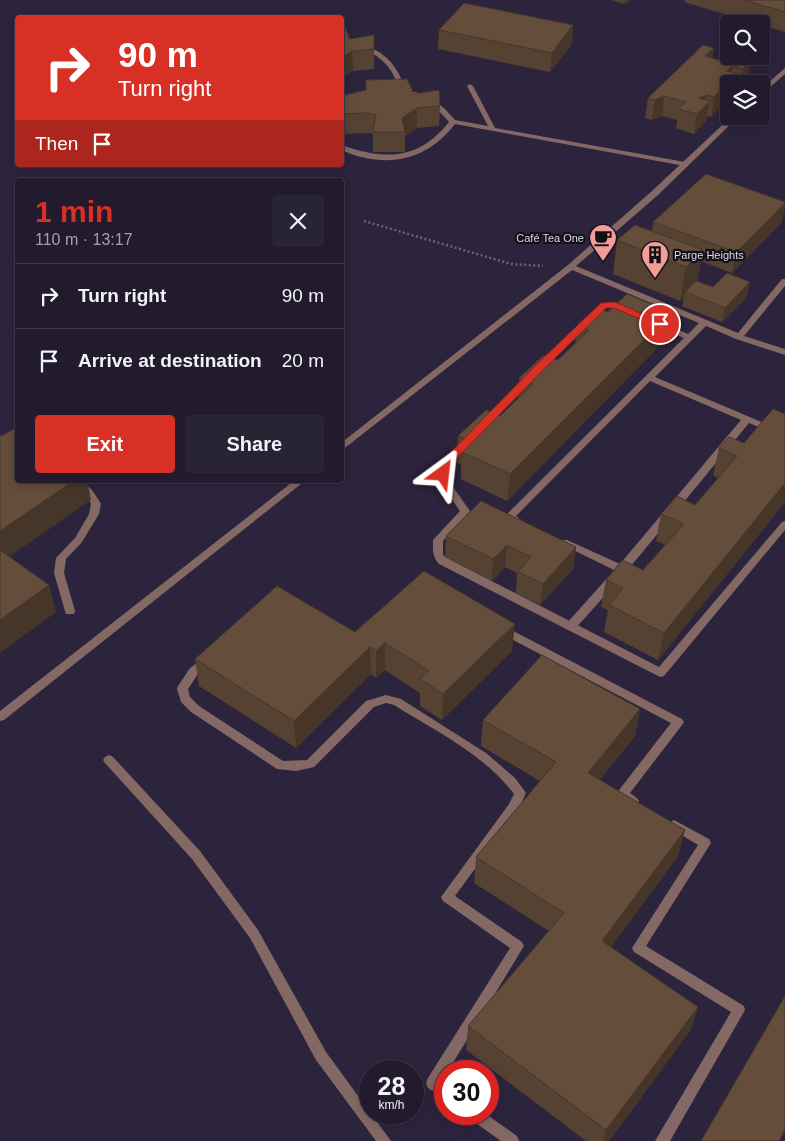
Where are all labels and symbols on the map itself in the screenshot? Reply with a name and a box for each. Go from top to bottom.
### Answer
cafe icon: Café Tea One [588,223,618,262]
place label: Café Tea One [516,232,584,244]
building icon: Parge Heights [640,240,670,279]
place label: Parge Heights [674,249,744,261]
pin [639,303,681,345]
position arrow [416,447,468,499]
speed limit sign: 30 [434,1060,499,1125]

